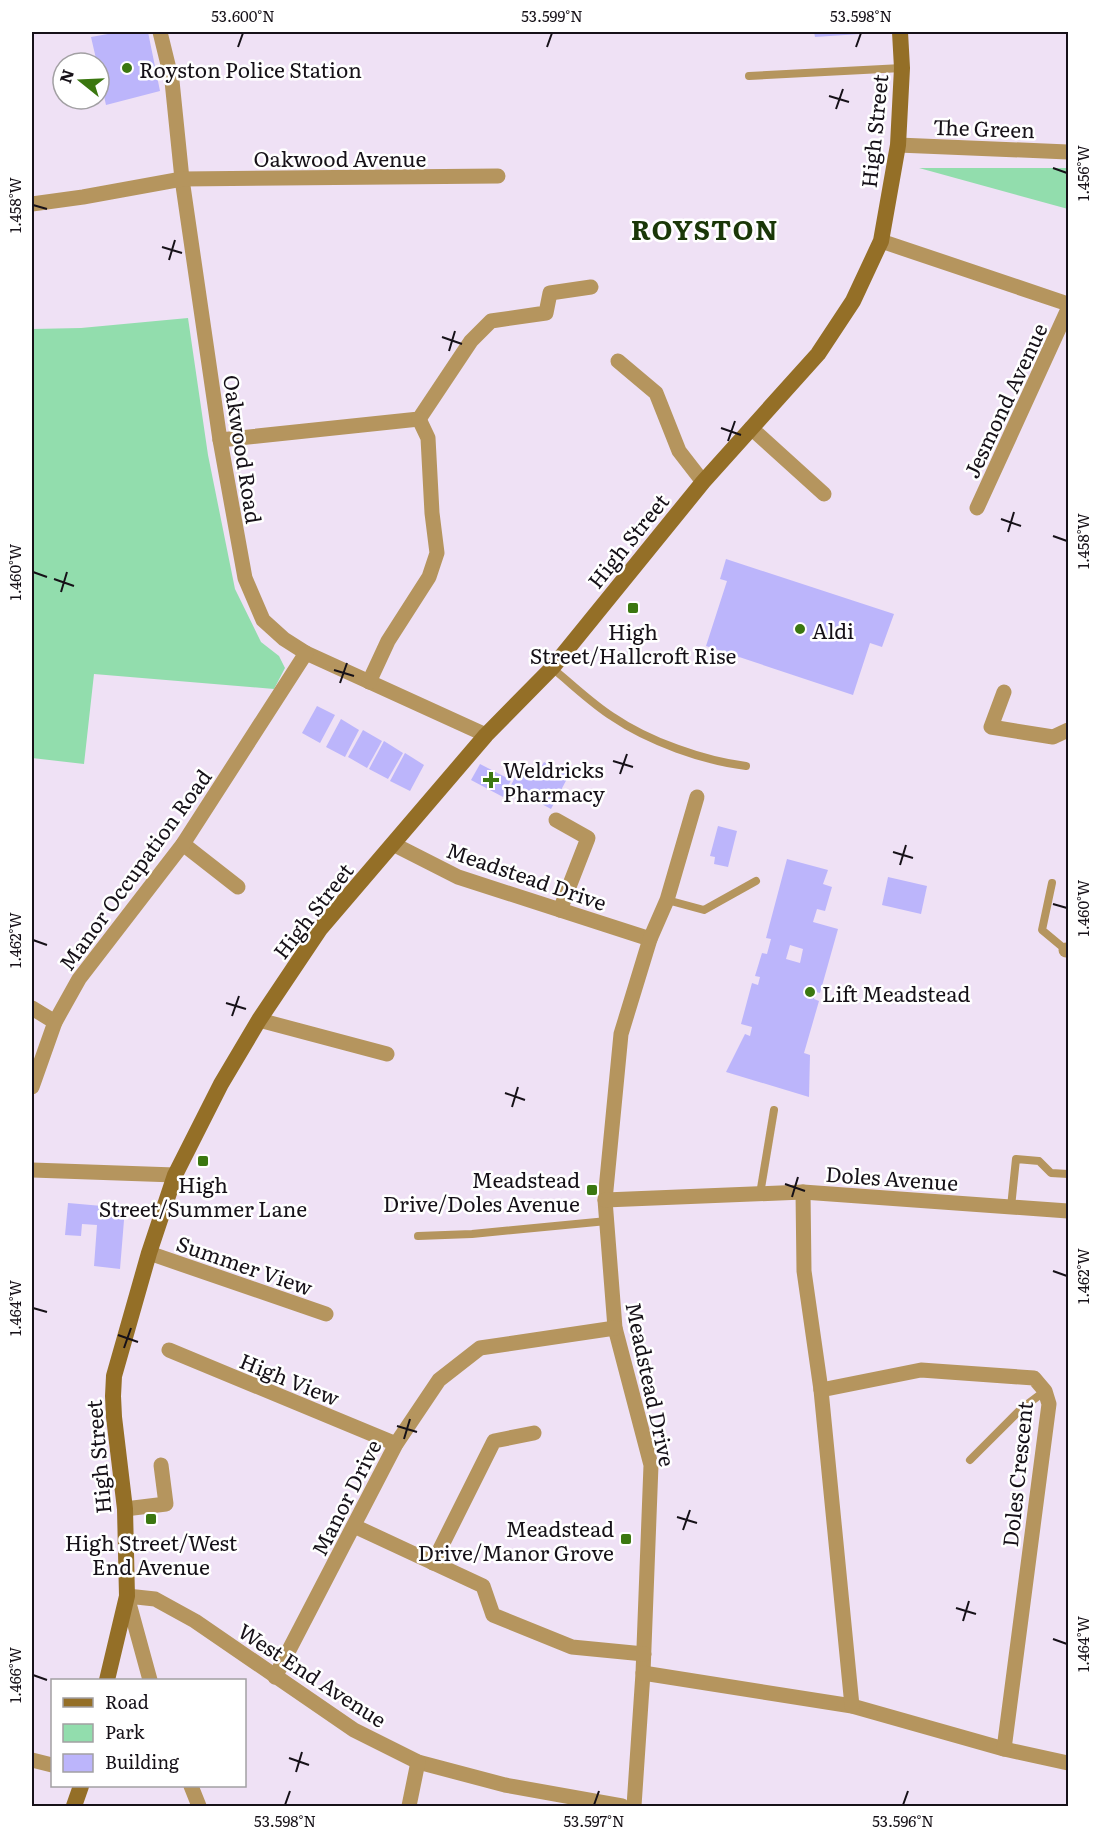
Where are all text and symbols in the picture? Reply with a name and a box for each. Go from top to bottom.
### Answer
text: 53.600°N [211,4,275,27]
text: 53.599°N [521,4,583,27]
text: 53.598°N [830,4,892,27]
north arrow [51,51,111,111]
place label: Royston Police Station [139,53,362,84]
marker: Royston Police Station [120,61,134,75]
text: N [52,66,79,86]
street label: High Street [852,72,894,189]
street label: The Green [933,110,1036,144]
street label: Oakwood Avenue [254,142,427,173]
text: 1.456°W [1071,145,1094,201]
text: 1.458°W [3,176,26,233]
district label: ROYSTON [631,208,779,248]
street label: Jesmond Avenue [954,317,1054,483]
street label: Oakwood Road [217,372,271,526]
street label: High Street [579,485,675,594]
text: 1.458°W [1071,512,1094,569]
text: 1.460°W [3,543,26,600]
marker: High Street/Hallcroft Rise [626,601,640,615]
place label: Aldi [812,614,854,645]
place label: High Street/Hallcroft Rise [530,615,736,670]
marker: Aldi [793,622,807,636]
place label: Weldricks Pharmacy [503,753,606,808]
street label: Manor Occupation Road [50,762,218,976]
marker: Weldricks Pharmacy [484,773,498,787]
street label: Meadstead Drive [443,833,611,917]
street label: High Street [265,855,360,965]
text: 1.460°W [1071,879,1094,936]
text: 1.462°W [3,912,26,968]
place label: Lift Meadstead [822,977,970,1008]
marker: Lift Meadstead [803,985,817,999]
marker: High Street/Summer Lane [196,1154,210,1168]
street label: Doles Avenue [825,1157,959,1197]
place label: Meadstead Drive/Doles Avenue [383,1163,580,1218]
place label: High Street/Summer Lane [99,1168,307,1223]
marker: Meadstead Drive/Doles Avenue [585,1183,599,1197]
street label: Summer View [173,1226,317,1302]
text: 1.462°W [1071,1248,1094,1304]
text: 1.464°W [3,1279,26,1336]
street label: Meadstead Drive [619,1299,685,1469]
street label: High View [235,1344,345,1412]
street label: High Street [77,1398,117,1515]
street label: Doles Crescent [993,1399,1039,1548]
street label: Manor Drive [302,1433,388,1561]
marker: High Street/West End Avenue [144,1512,158,1526]
place label: Meadstead Drive/Manor Grove [418,1512,614,1567]
place label: High Street/West End Avenue [65,1526,238,1581]
marker: Meadstead Drive/Manor Grove [619,1532,633,1546]
street label: West End Avenue [233,1614,393,1734]
text: 1.464°W [1071,1615,1094,1672]
text: 1.466°W [3,1646,26,1703]
legend [51,1679,246,1787]
text: Road [105,1688,149,1715]
text: Park [105,1718,146,1745]
text: Building [105,1748,180,1775]
text: 53.598°N [254,1809,316,1832]
text: 53.597°N [563,1809,625,1832]
text: 53.596°N [872,1809,934,1832]

